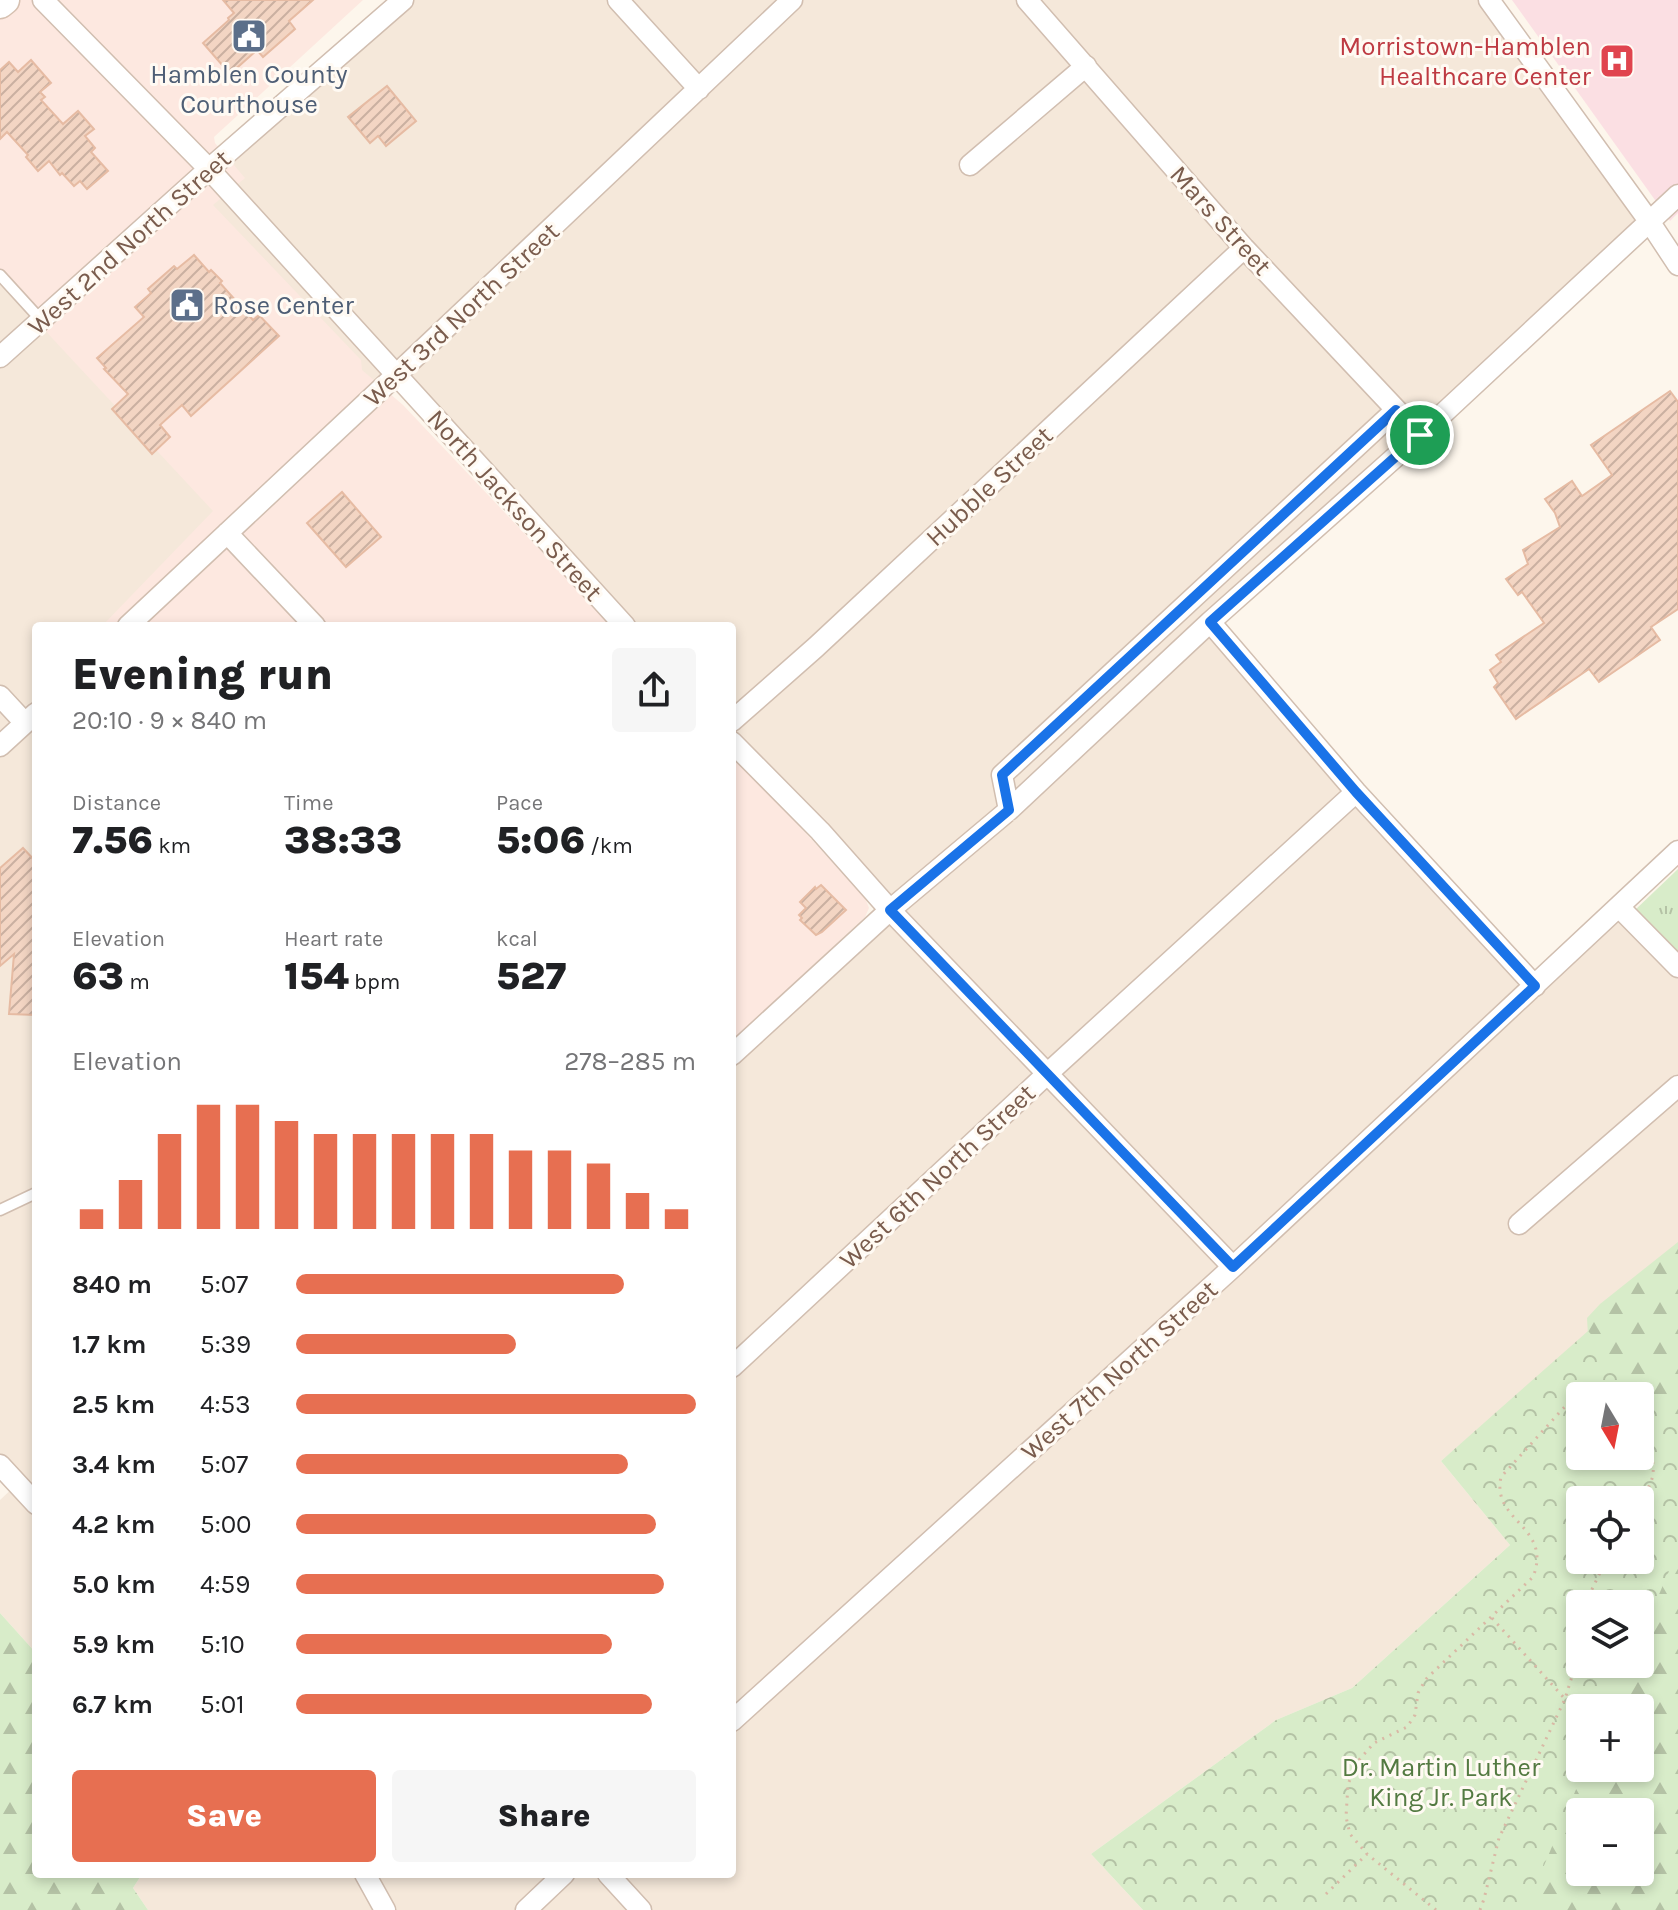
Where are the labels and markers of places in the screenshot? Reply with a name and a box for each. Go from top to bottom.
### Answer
public building icon: Hamblen County Courthouse [230,17,268,55]
place label: Morristown-Hamblen Healthcare Center [1339,31,1592,92]
hospital icon: Morristown-Hamblen Healthcare Center [1598,42,1636,80]
place label: Hamblen County Courthouse [150,59,348,120]
public building icon: Rose Center [168,286,206,324]
place label: Rose Center [213,290,354,321]
pin [1386,401,1454,469]

